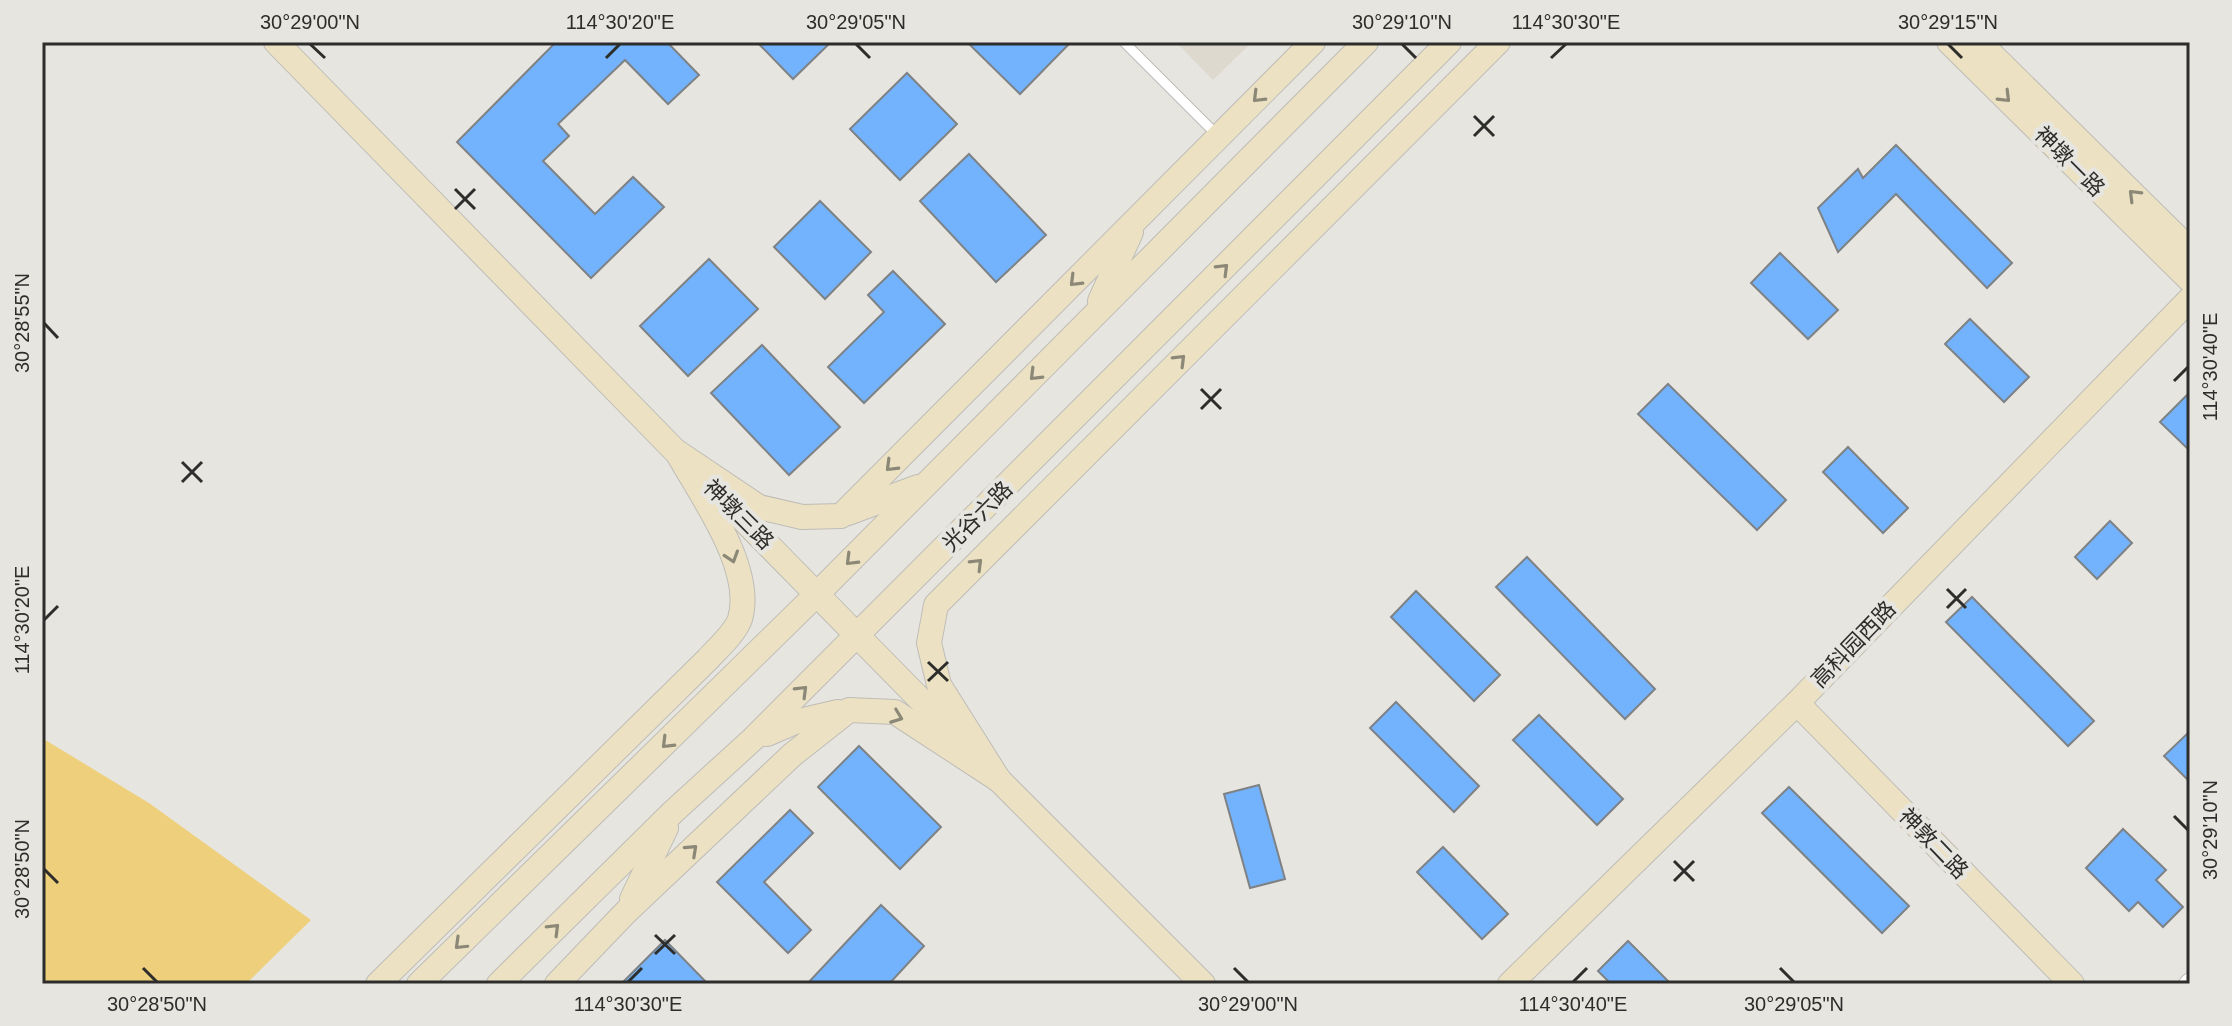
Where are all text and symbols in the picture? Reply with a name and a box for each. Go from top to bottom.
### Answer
text: 30°29'00"N [260,11,360,33]
text: 114°30'20"E [566,11,674,33]
text: 30°29'05"N [806,11,906,33]
text: 30°29'10"N [1352,11,1452,33]
text: 114°30'30"E [1512,11,1620,33]
text: 30°29'15"N [1898,11,1998,33]
one-way arrow [1253,88,1267,102]
one-way arrow [1996,88,2010,102]
street label: 神墩一路 [2030,121,2110,201]
one-way arrow [2129,190,2144,204]
one-way arrow [1214,264,1228,278]
one-way arrow [1070,272,1084,287]
text: 30°28'55"N [11,273,33,373]
text: 114°30'40"E [2199,313,2221,421]
one-way arrow [1171,355,1185,369]
one-way arrow [1029,366,1044,380]
one-way arrow [886,457,900,471]
street label: 神墩三路 [699,474,779,554]
street label: 光谷六路 [937,476,1017,556]
one-way arrow [723,549,739,563]
one-way arrow [846,551,860,565]
one-way arrow [968,559,982,573]
text: 114°30'20"E [11,566,33,674]
street label: 高科园西路 [1806,596,1901,693]
one-way arrow [793,686,807,700]
one-way arrow [889,707,903,724]
one-way arrow [662,734,676,748]
text: 30°29'10"N [2199,780,2221,880]
street label: 神敦二路 [1894,803,1973,884]
text: 30°28'50"N [11,819,33,919]
one-way arrow [683,844,697,859]
one-way arrow [545,924,559,938]
one-way arrow [455,935,470,949]
text: 30°28'50"N [107,993,207,1015]
text: 114°30'30"E [574,993,682,1015]
text: 30°29'00"N [1198,993,1298,1015]
text: 114°30'40"E [1519,993,1627,1015]
text: 30°29'05"N [1744,993,1844,1015]

